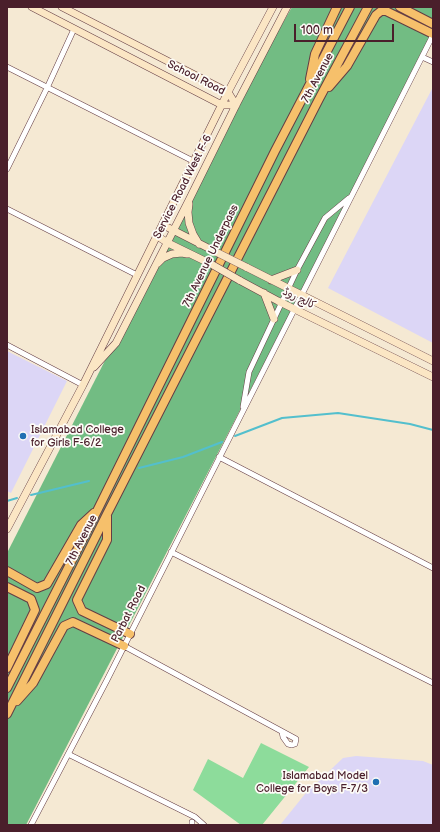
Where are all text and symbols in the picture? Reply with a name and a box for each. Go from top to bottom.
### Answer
scale bar [296,16,396,42]
text: 100 m [301,23,333,38]
street label: 7th Avenue [299,51,337,105]
street label: School Road [165,58,227,98]
street label: Service Road West F-6 [151,133,215,241]
street label: 7th Avenue Underpass [180,203,242,309]
street label: کالج روڈ [280,285,318,313]
place label: Islamabad College for Girls F-6/2 [31,423,124,449]
marker: Islamabad College for Girls F-6/2 [18,431,28,441]
street label: 7th Avenue [64,513,100,567]
street label: Parbat Road [109,583,149,645]
place label: Islamabad Model College for Boys F-7/3 [256,769,368,795]
marker: Islamabad Model College for Boys F-7/3 [371,777,381,787]

